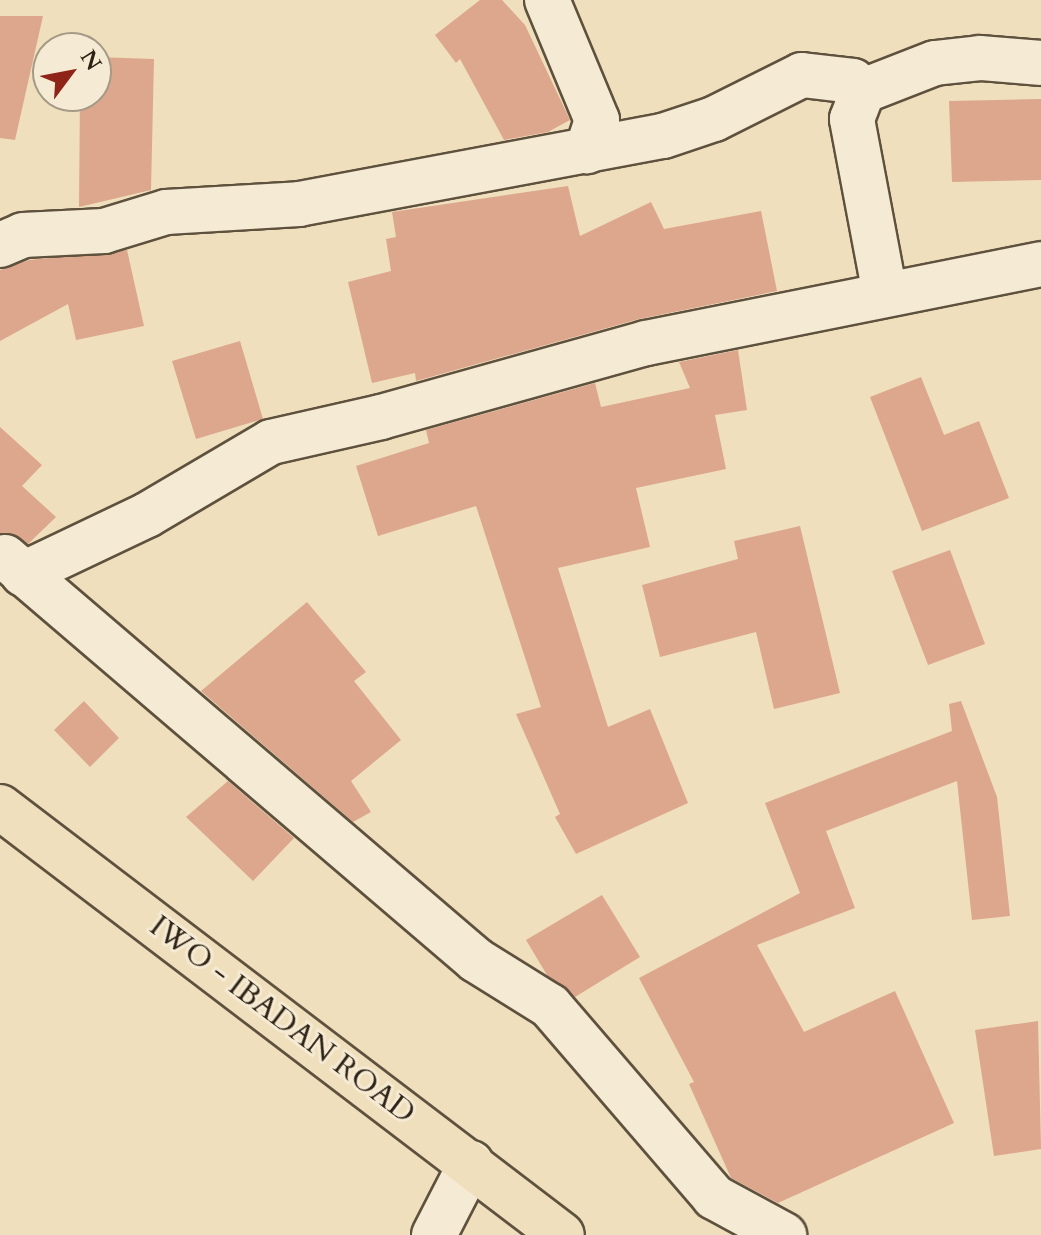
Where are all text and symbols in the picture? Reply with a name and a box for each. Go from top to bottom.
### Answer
north arrow [32,32,112,112]
text: N [73,44,108,76]
street label: IWO - IBADAN ROAD [142,909,422,1131]

